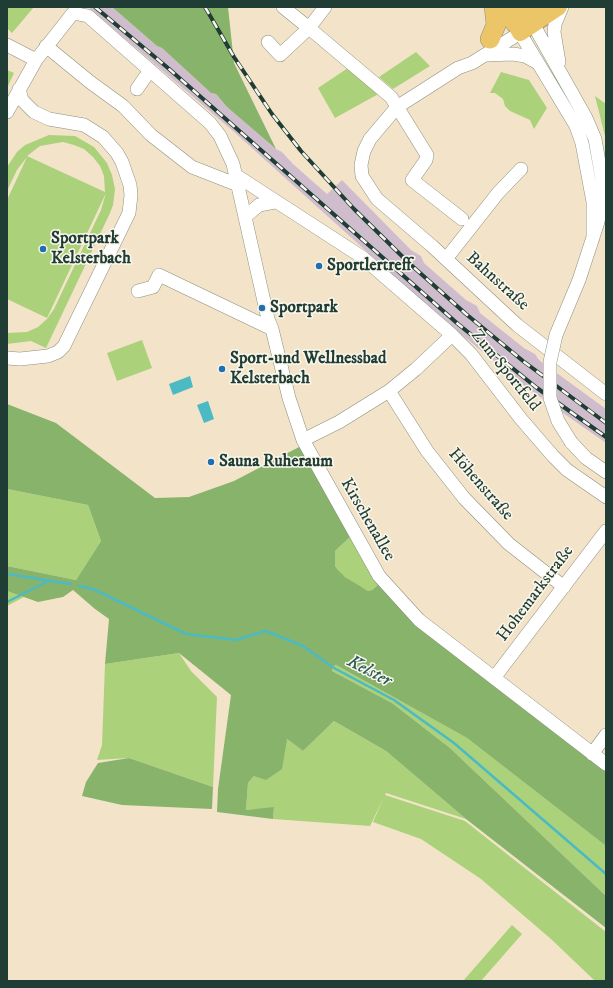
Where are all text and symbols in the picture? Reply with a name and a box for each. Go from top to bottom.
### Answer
place label: Sportpark Kelsterbach [51,229,131,269]
marker: Sportpark Kelsterbach [38,244,48,254]
street label: Bahnstraße [461,248,533,316]
place label: Sportlertreff [327,256,411,276]
marker: Sportlertreff [314,261,324,271]
place label: Sportpark [270,298,338,318]
marker: Sportpark [257,303,267,313]
street label: Zum Sportfeld [466,326,544,416]
place label: Sport-und Wellnessbad Kelsterbach [230,349,386,389]
marker: Sport-und Wellnessbad Kelsterbach [217,364,227,374]
street label: Höhenstraße [443,445,517,525]
place label: Sauna Ruheraum [219,452,333,472]
marker: Sauna Ruheraum [206,457,216,467]
street label: Kirschenallee [335,475,399,565]
street label: Hohemarkstraße [493,542,579,646]
water label: Kelster [343,651,395,693]

